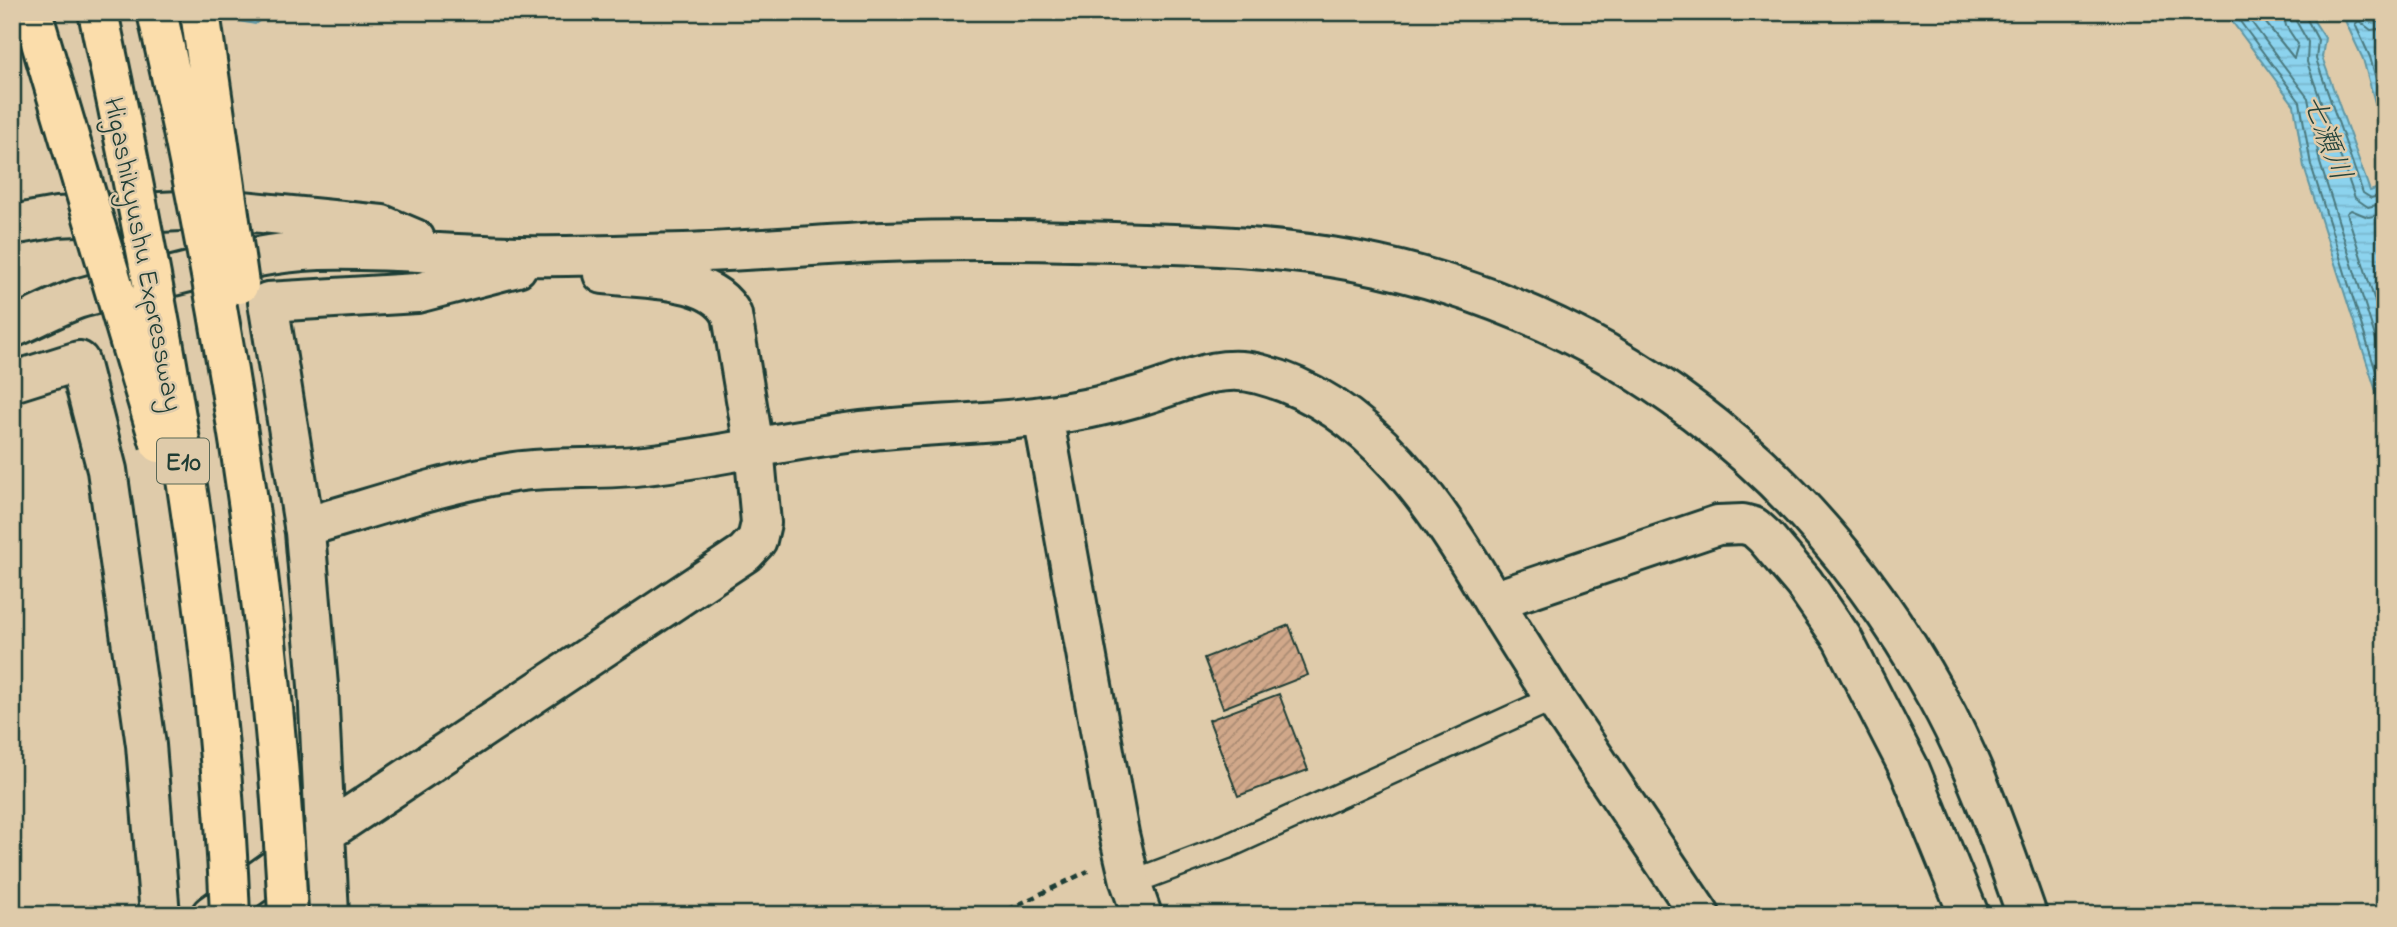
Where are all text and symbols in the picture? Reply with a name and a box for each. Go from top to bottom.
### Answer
water label: 七瀬川 [2289,88,2361,188]
street label: Higashikyushu Expressway [91,94,192,415]
road number: E10 [157,438,209,484]

